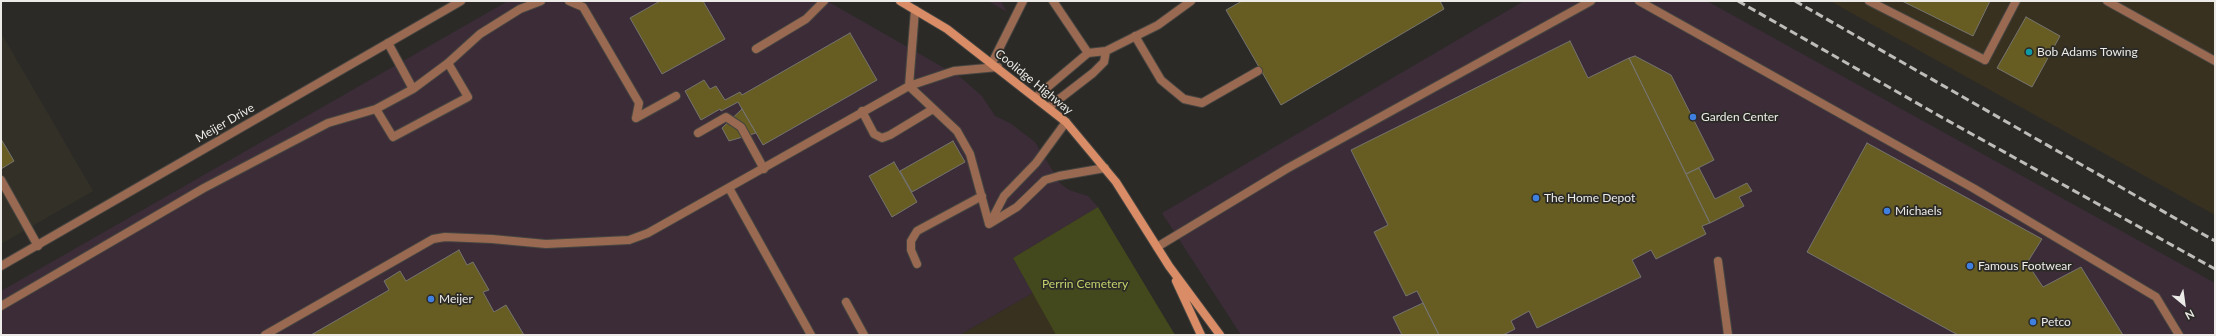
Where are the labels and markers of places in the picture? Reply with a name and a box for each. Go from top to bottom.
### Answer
place label: Bob Adams Towing [2037,45,2138,59]
marker: Bob Adams Towing [2024,47,2034,57]
place label: Garden Center [1701,110,1778,124]
marker: Garden Center [1688,112,1698,122]
place label: The Home Depot [1544,191,1635,205]
marker: The Home Depot [1531,193,1541,203]
place label: Michaels [1895,204,1942,218]
marker: Michaels [1882,206,1892,216]
place label: Famous Footwear [1978,259,2072,273]
marker: Famous Footwear [1965,261,1975,271]
place label: Meijer [439,292,473,306]
marker: Meijer [426,294,436,304]
place label: Petco [2041,315,2071,329]
marker: Petco [2028,317,2038,327]

